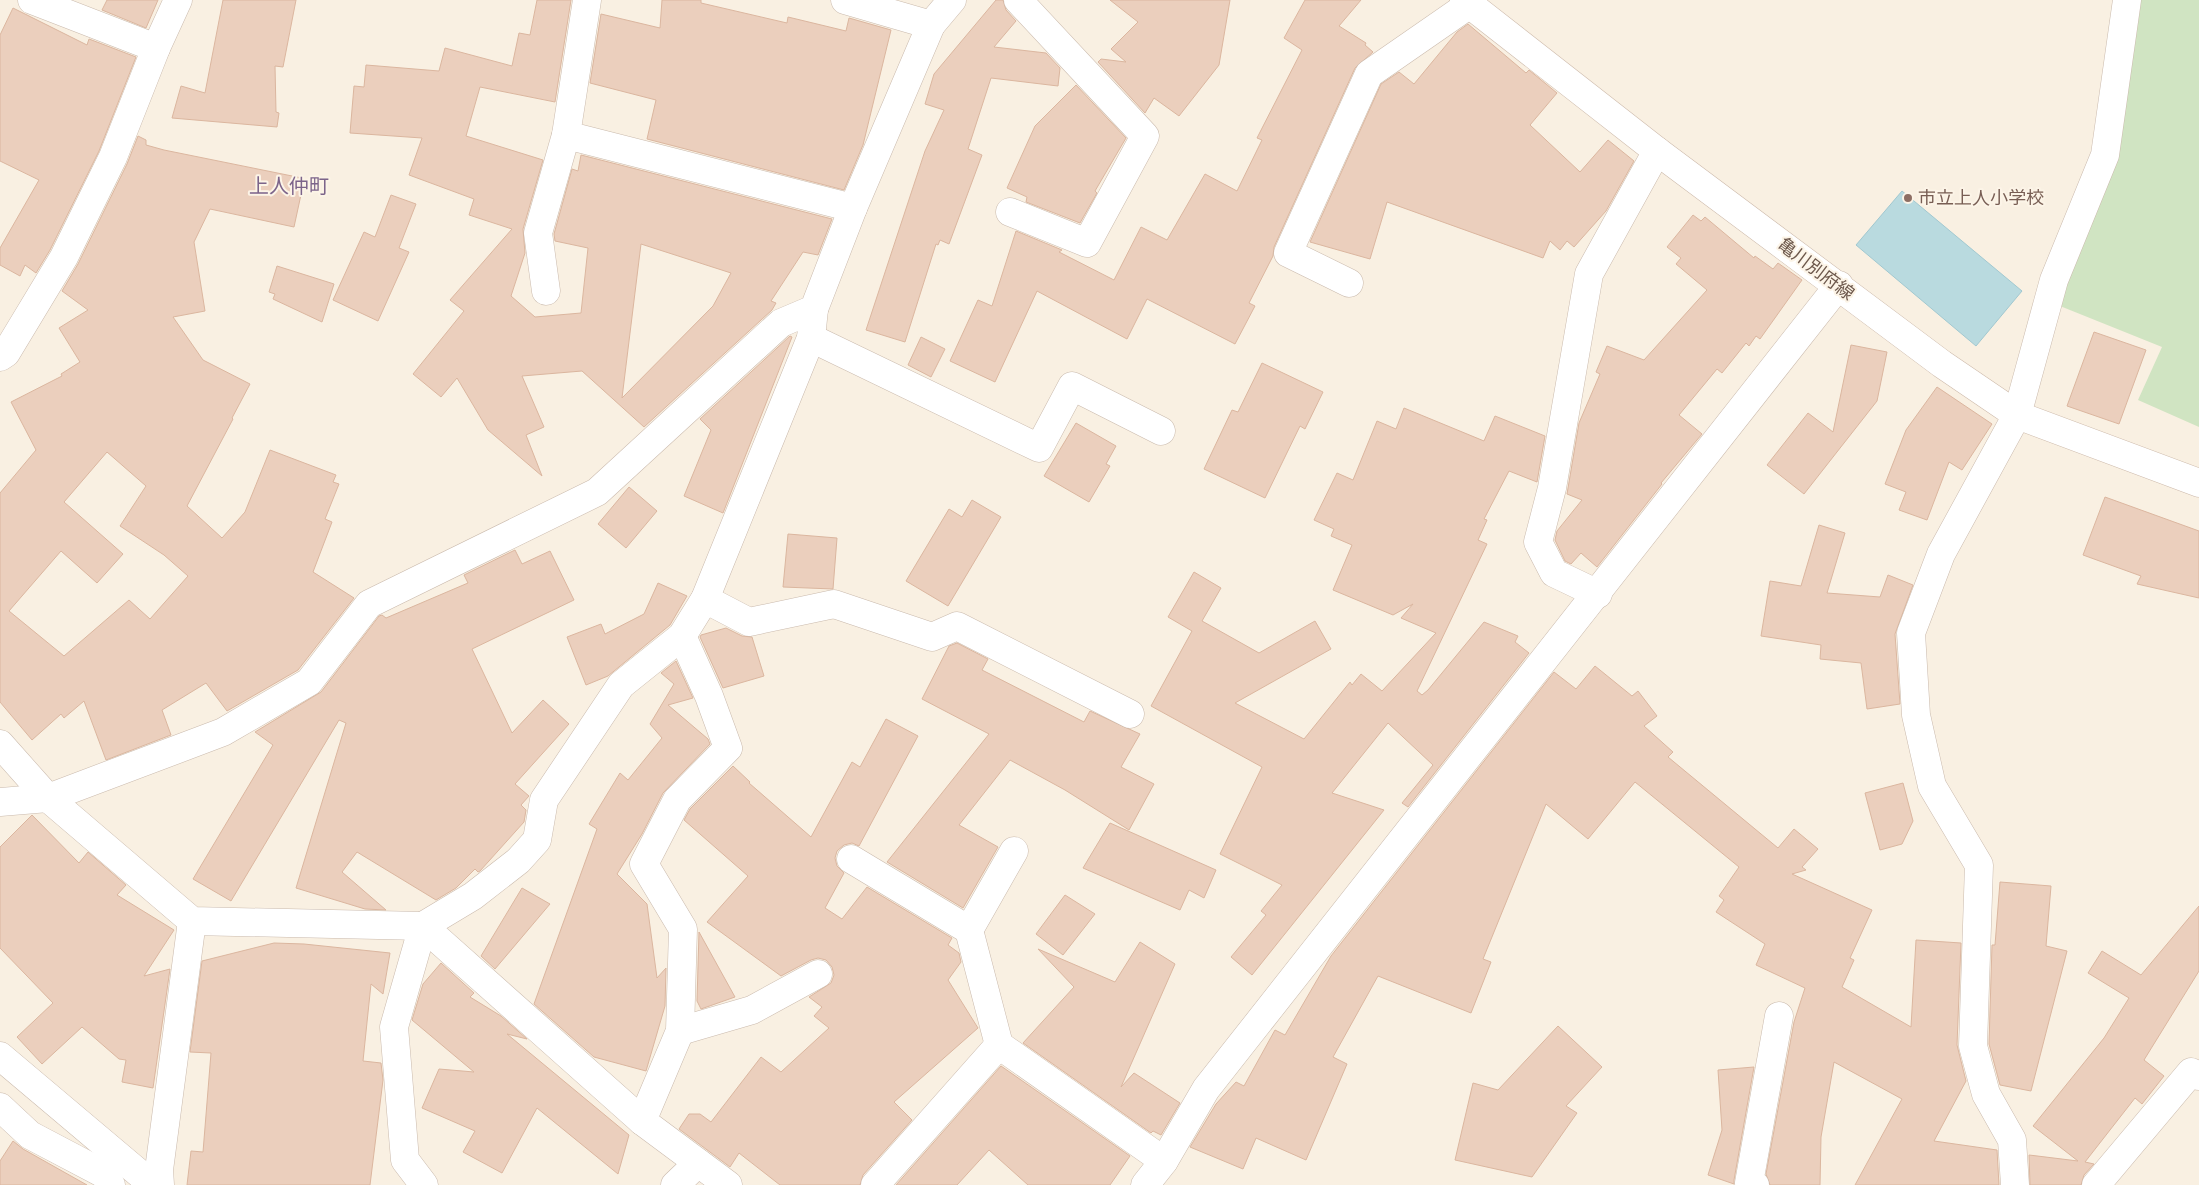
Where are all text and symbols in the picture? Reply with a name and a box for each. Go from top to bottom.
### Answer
district label: 上人仲町 [249,172,329,199]
place label: 市立上人小学校 [1918,185,2044,209]
marker: 市立上人小学校 [1902,192,1914,204]
street label: 亀川別府線 [1773,232,1860,305]

